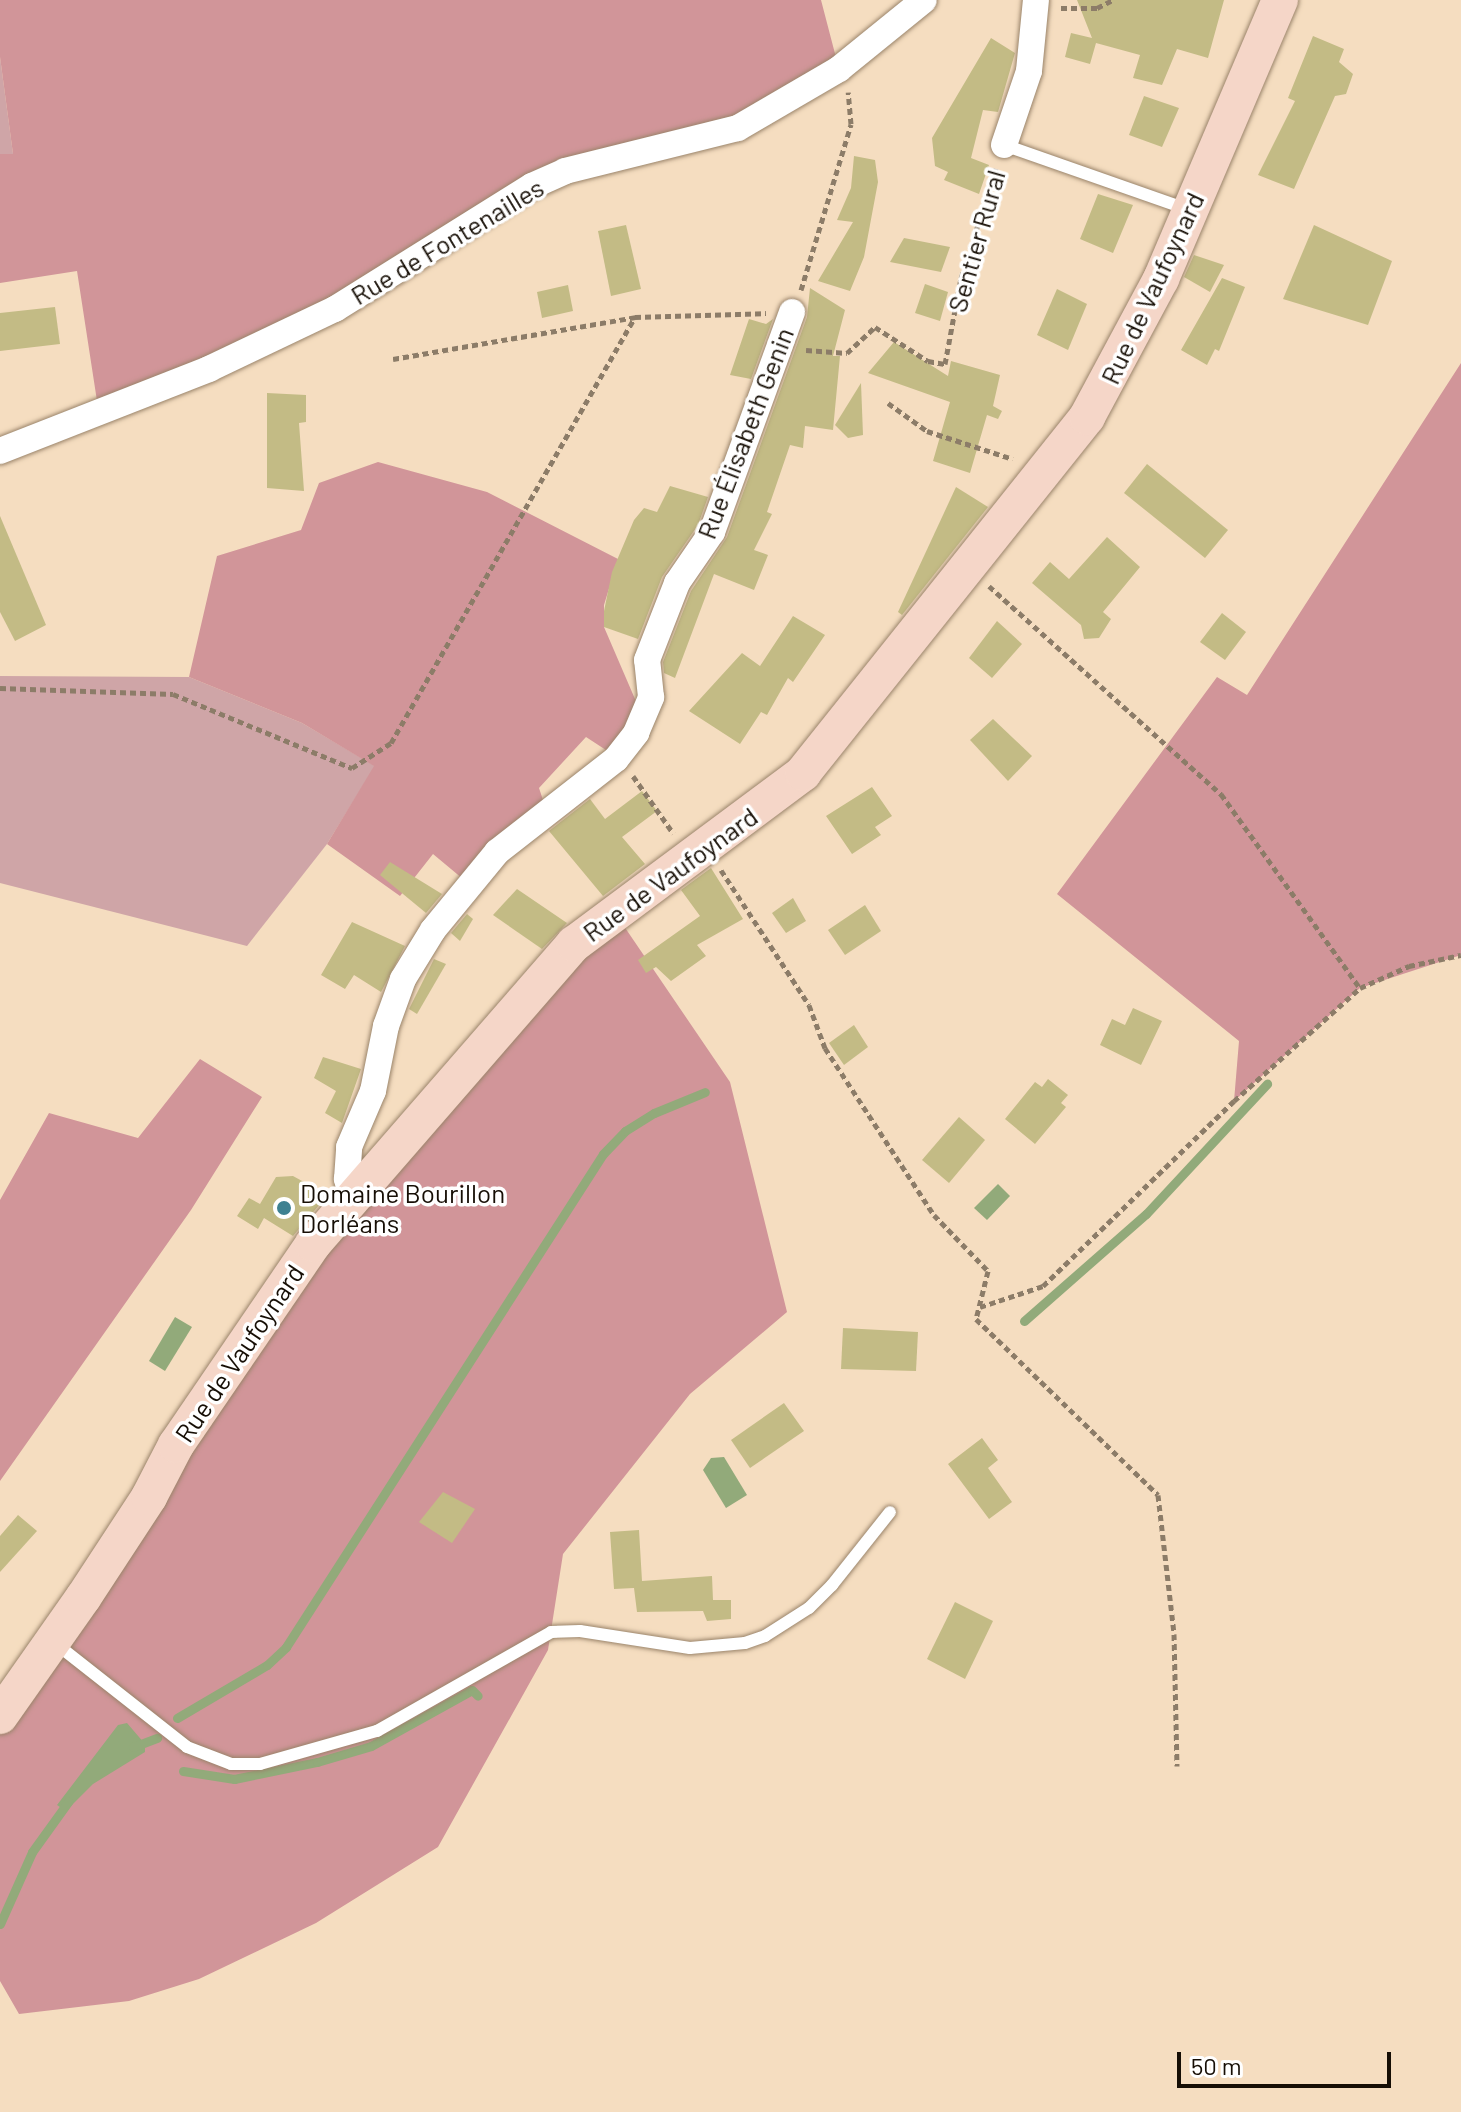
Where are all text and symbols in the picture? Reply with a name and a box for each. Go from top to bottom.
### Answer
street label: Sentier Rural [941,166,1011,316]
street label: Rue de Fontenailles [345,171,549,311]
street label: Rue de Vaufoynard [1094,187,1210,389]
street label: Rue Élisabeth Genin [690,323,800,543]
street label: Rue de Vaufoynard [577,800,763,948]
place label: Domaine Bourillon Dorléans [300,1177,505,1238]
marker: Domaine Bourillon Dorléans [275,1199,293,1217]
street label: Rue de Vaufoynard [168,1258,310,1448]
scale bar [1181,2036,1395,2086]
text: 50 m [1191,2051,1242,2080]

